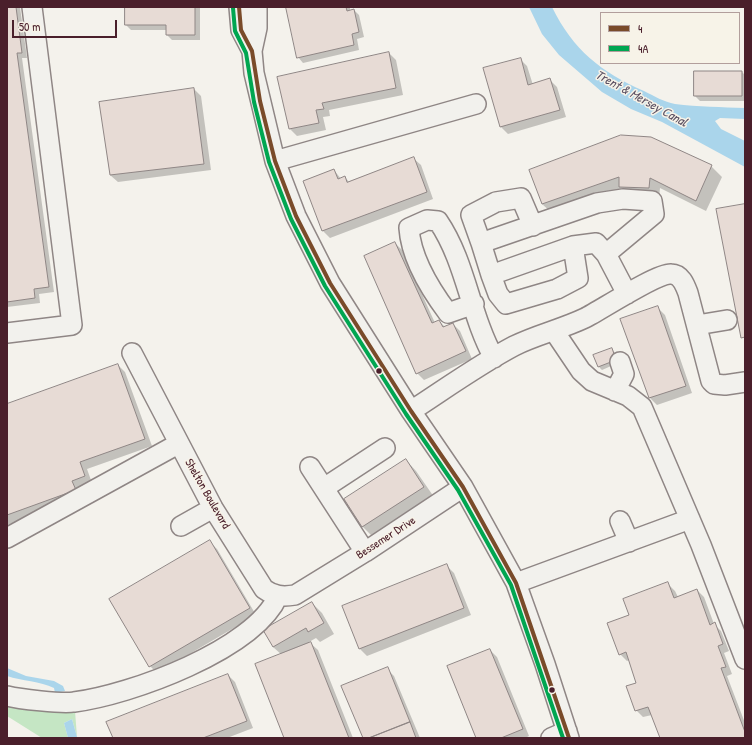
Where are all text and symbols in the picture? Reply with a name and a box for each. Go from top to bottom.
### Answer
scale bar [14,12,119,38]
legend [600,12,740,64]
text: 50 m [19,18,40,35]
text: 4 [638,20,643,37]
text: 4A [638,40,648,57]
water label: Trent & Mersey Canal [592,67,690,131]
unlabelled marker [374,366,384,376]
street label: Shelton Boulevard [181,457,233,531]
street label: Bessemer Drive [354,514,418,562]
unlabelled marker [547,685,557,695]

